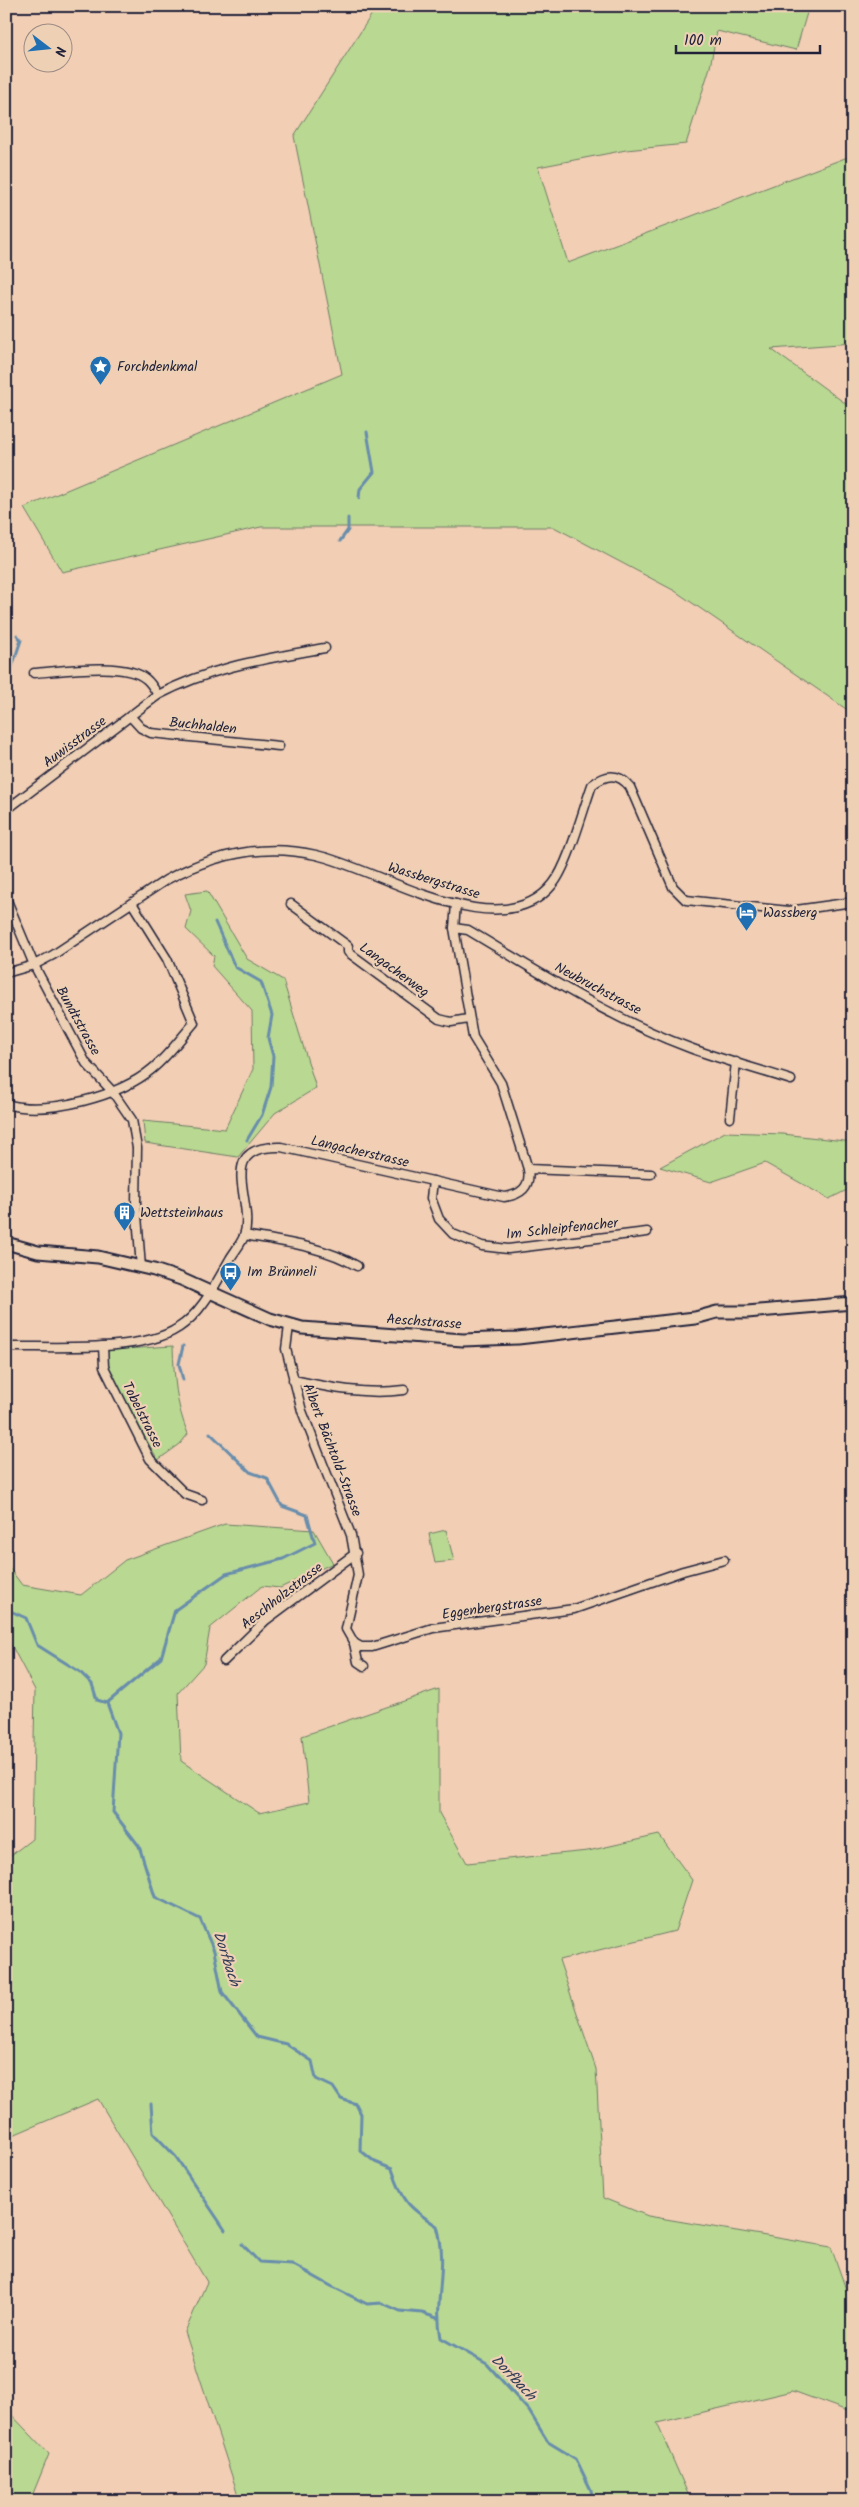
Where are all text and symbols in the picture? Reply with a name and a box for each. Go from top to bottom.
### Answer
north arrow [22,22,72,72]
scale bar [676,22,820,54]
text: 100 m [684,29,722,53]
text: N [48,44,71,59]
place icon: Forchdenkmal [89,355,113,386]
place label: Forchdenkmal [117,356,198,378]
street label: Auwisstrasse [39,710,112,773]
street label: Buchhalden [168,712,238,740]
street label: Wassbergstrasse [385,857,483,906]
hotel icon: Wassberg [735,901,759,932]
place label: Wassberg [763,902,817,924]
street label: Langacherweg [354,937,434,1003]
street label: Neubruchstrasse [551,957,646,1022]
street label: Bundtstrasse [50,982,106,1060]
street label: Langacherstrasse [309,1130,412,1174]
building icon: Wettsteinhaus [112,1201,136,1232]
place label: Wettsteinhaus [140,1202,223,1224]
street label: Im Schleipfenacher [505,1212,620,1246]
bus stop icon: Im Brünneli [219,1260,243,1291]
place label: Im Brünneli [247,1261,317,1283]
street label: Aeschstrasse [386,1308,463,1336]
street label: Tobelstrasse [116,1378,168,1453]
street label: Albert Bächtold-Strasse [296,1380,368,1521]
street label: Aeschholzstrasse [236,1557,328,1635]
street label: Eggenbergstrasse [440,1590,544,1626]
water label: Dorfbach [206,1928,247,1992]
water label: Dorfbach [485,2349,543,2408]

